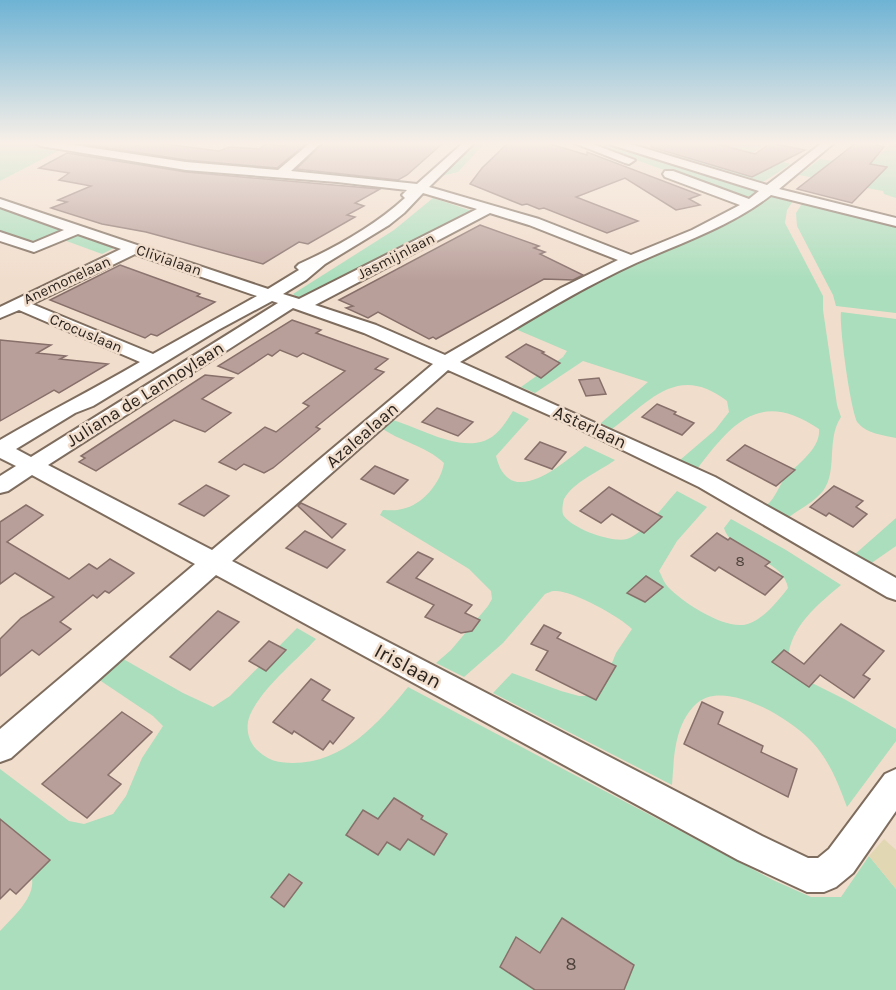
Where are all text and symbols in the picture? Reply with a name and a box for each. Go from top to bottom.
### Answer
street label: Jasmijnlaan [354,229,438,283]
street label: Clivialaan [134,240,204,280]
street label: Anemonelaan [21,252,113,308]
street label: Crocuslaan [47,310,125,356]
street label: Juliana de Lannoylaan [62,337,228,451]
street label: Azalealaan [321,398,403,472]
street label: Asterlaan [550,401,630,453]
house number: 8 [735,552,745,570]
street label: Irislaan [370,638,446,694]
house number: 8 [565,953,577,975]

